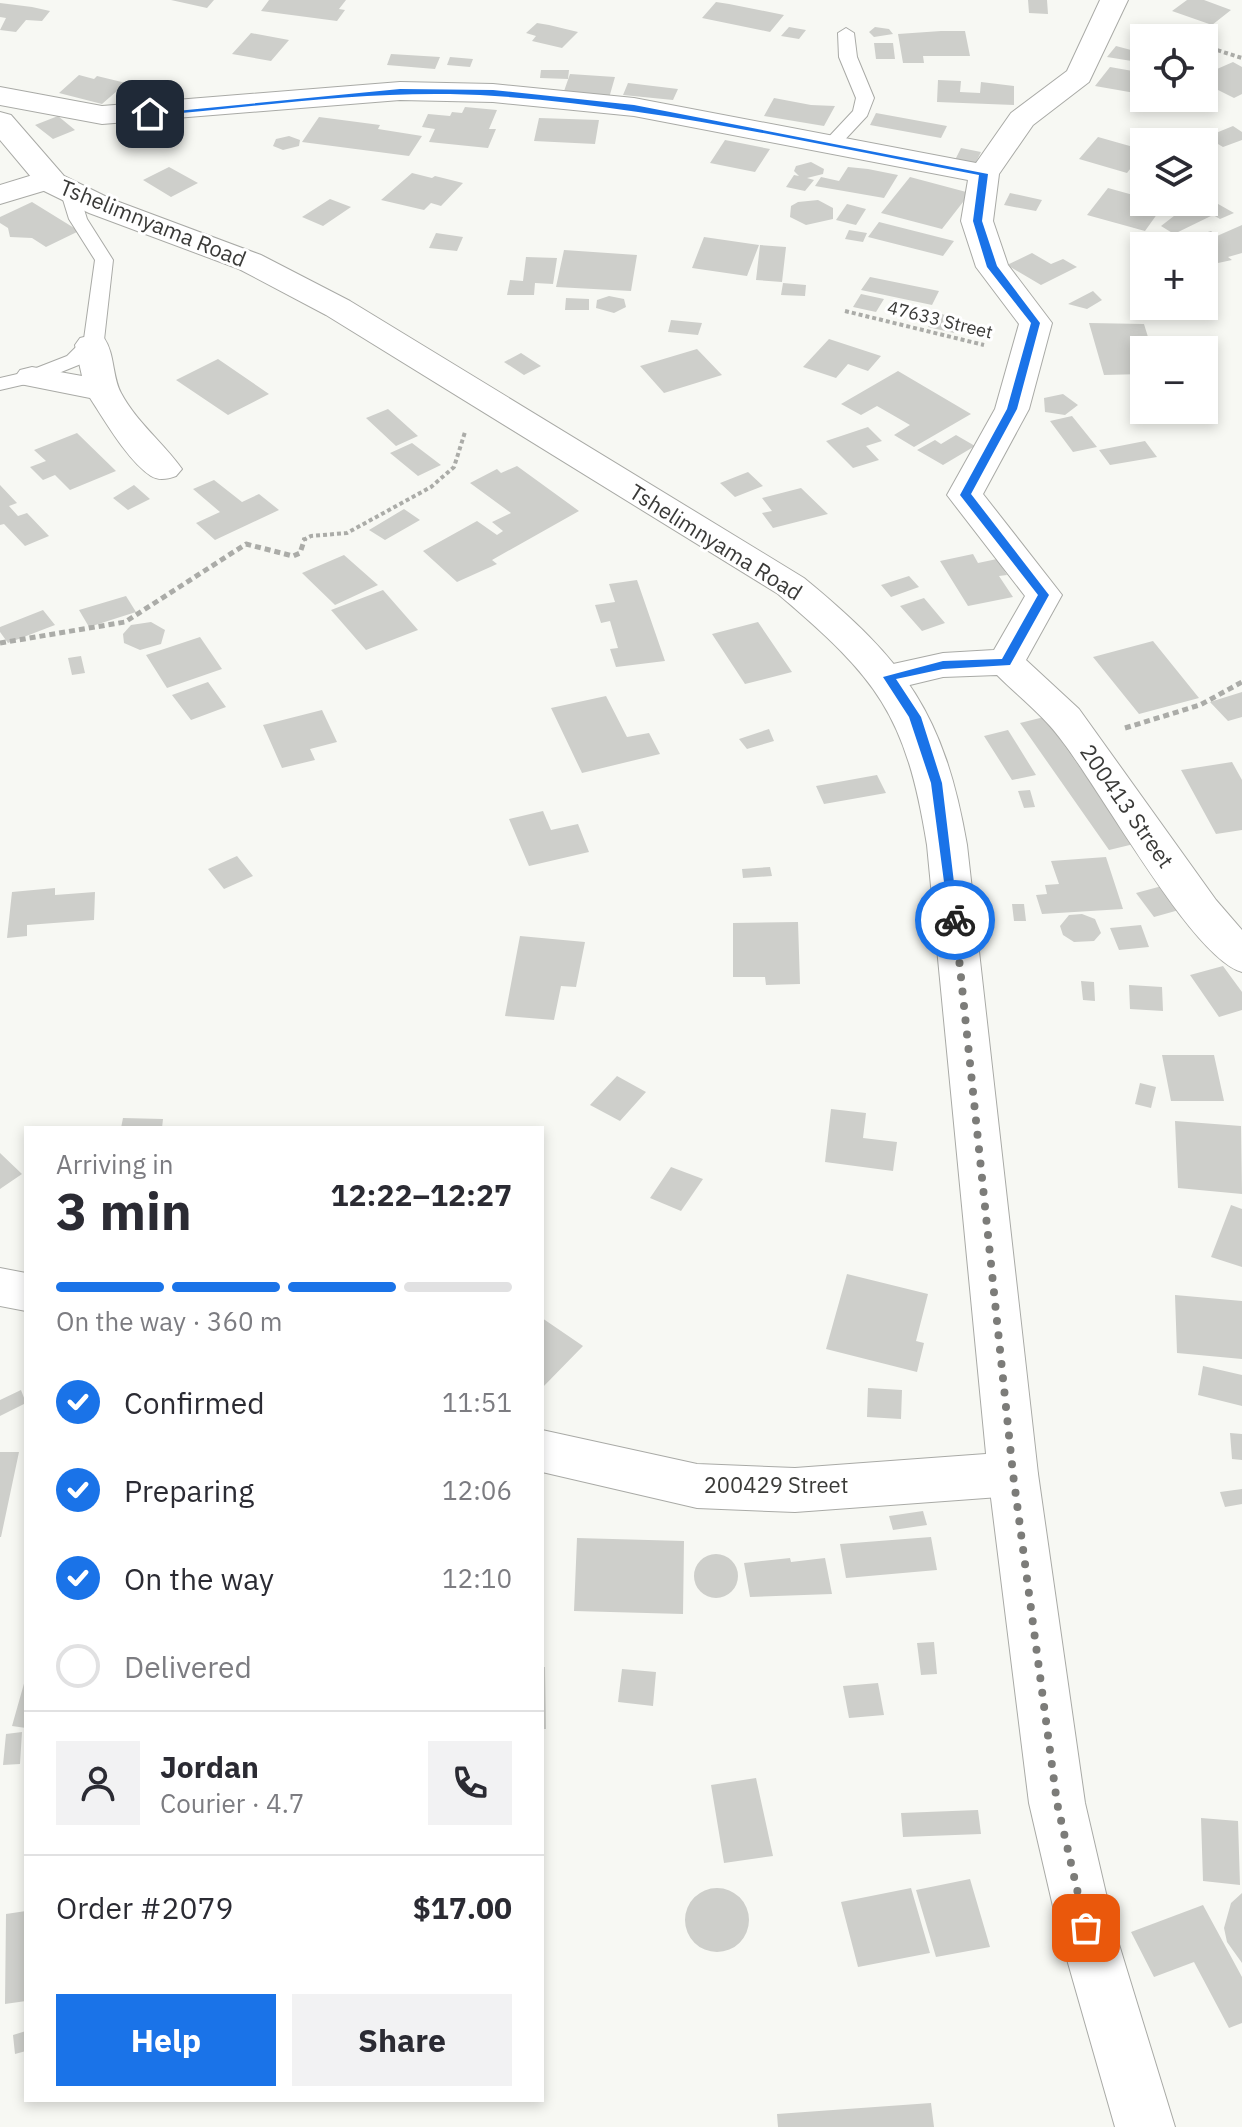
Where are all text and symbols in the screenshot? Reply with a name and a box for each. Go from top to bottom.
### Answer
map controls [1130,24,1218,424]
button: locate [1130,24,1218,112]
pin [116,80,184,148]
icon: home [128,92,172,136]
button: layers [1130,128,1218,216]
street label: Tshelimnyama Road [56,172,251,273]
button: + [1130,232,1218,320]
street label: 47633 Street [885,295,995,344]
button: − [1130,336,1218,424]
street label: Tshelimnyama Road [624,477,808,606]
street label: 200413 Street [1074,738,1181,873]
courier [915,880,995,960]
icon: bike [933,898,977,942]
text: Arriving in [56,1147,173,1181]
text: 12:22–12:27 [331,1175,512,1214]
text: 3 min [56,1177,192,1244]
text: On the way · 360 m [56,1304,282,1338]
icon: check [56,1380,100,1424]
text: Confirmed [124,1383,265,1422]
text: 11:51 [442,1385,512,1419]
icon: check [56,1468,100,1512]
street label: 200429 Street [704,1470,848,1499]
text: Preparing [124,1471,254,1510]
text: 12:06 [442,1473,512,1507]
icon: check [56,1556,100,1600]
text: On the way [124,1559,274,1598]
text: 12:10 [442,1561,512,1595]
text: Delivered [124,1647,252,1686]
button: person [56,1741,140,1825]
button: phone [428,1741,512,1825]
text: Jordan [160,1747,259,1786]
text: Courier · 4.7 [160,1786,304,1820]
text: Order #2079 [56,1888,233,1927]
text: $17.00 [413,1888,512,1927]
pin [1052,1894,1120,1962]
icon: bag [1064,1906,1108,1950]
button: Help [56,1994,276,2086]
button: Share [292,1994,512,2086]

